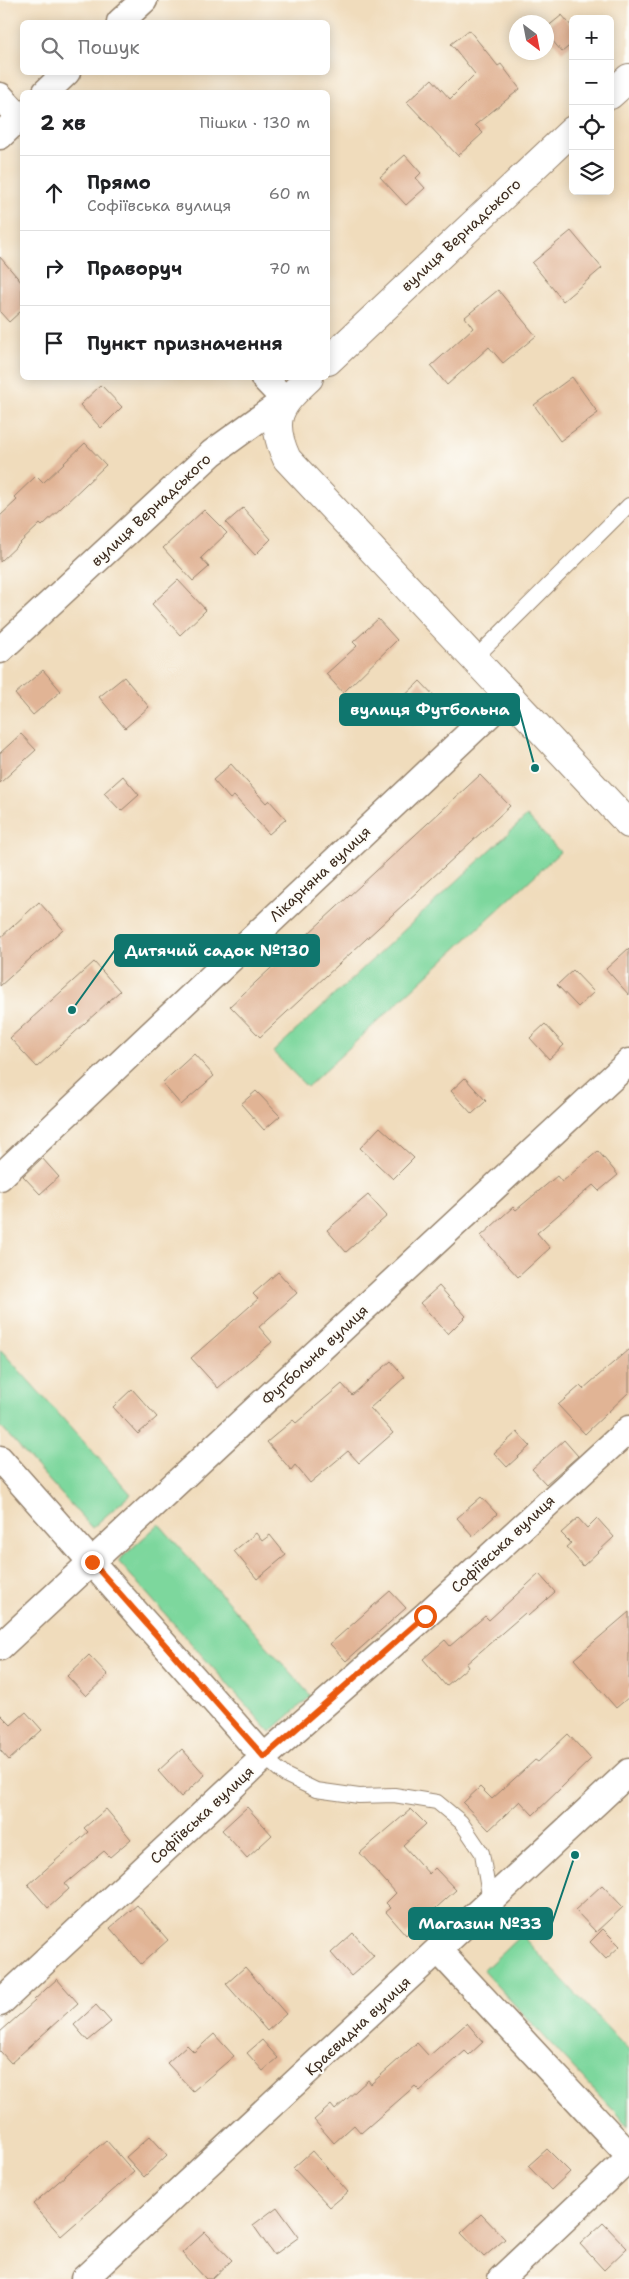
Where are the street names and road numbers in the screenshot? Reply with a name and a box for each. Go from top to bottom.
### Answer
street label: вулиця Вернадського [397,174,525,296]
street label: вулиця Вернадського [87,449,215,571]
street label: Лікарняна вулиця [265,822,375,926]
street label: Футбольна вулиця [257,1300,373,1410]
street label: Софіївська вулиця [447,1491,559,1597]
street label: Софіївська вулиця [146,1762,258,1868]
street label: Краєвидна вулиця [301,1972,415,2080]

